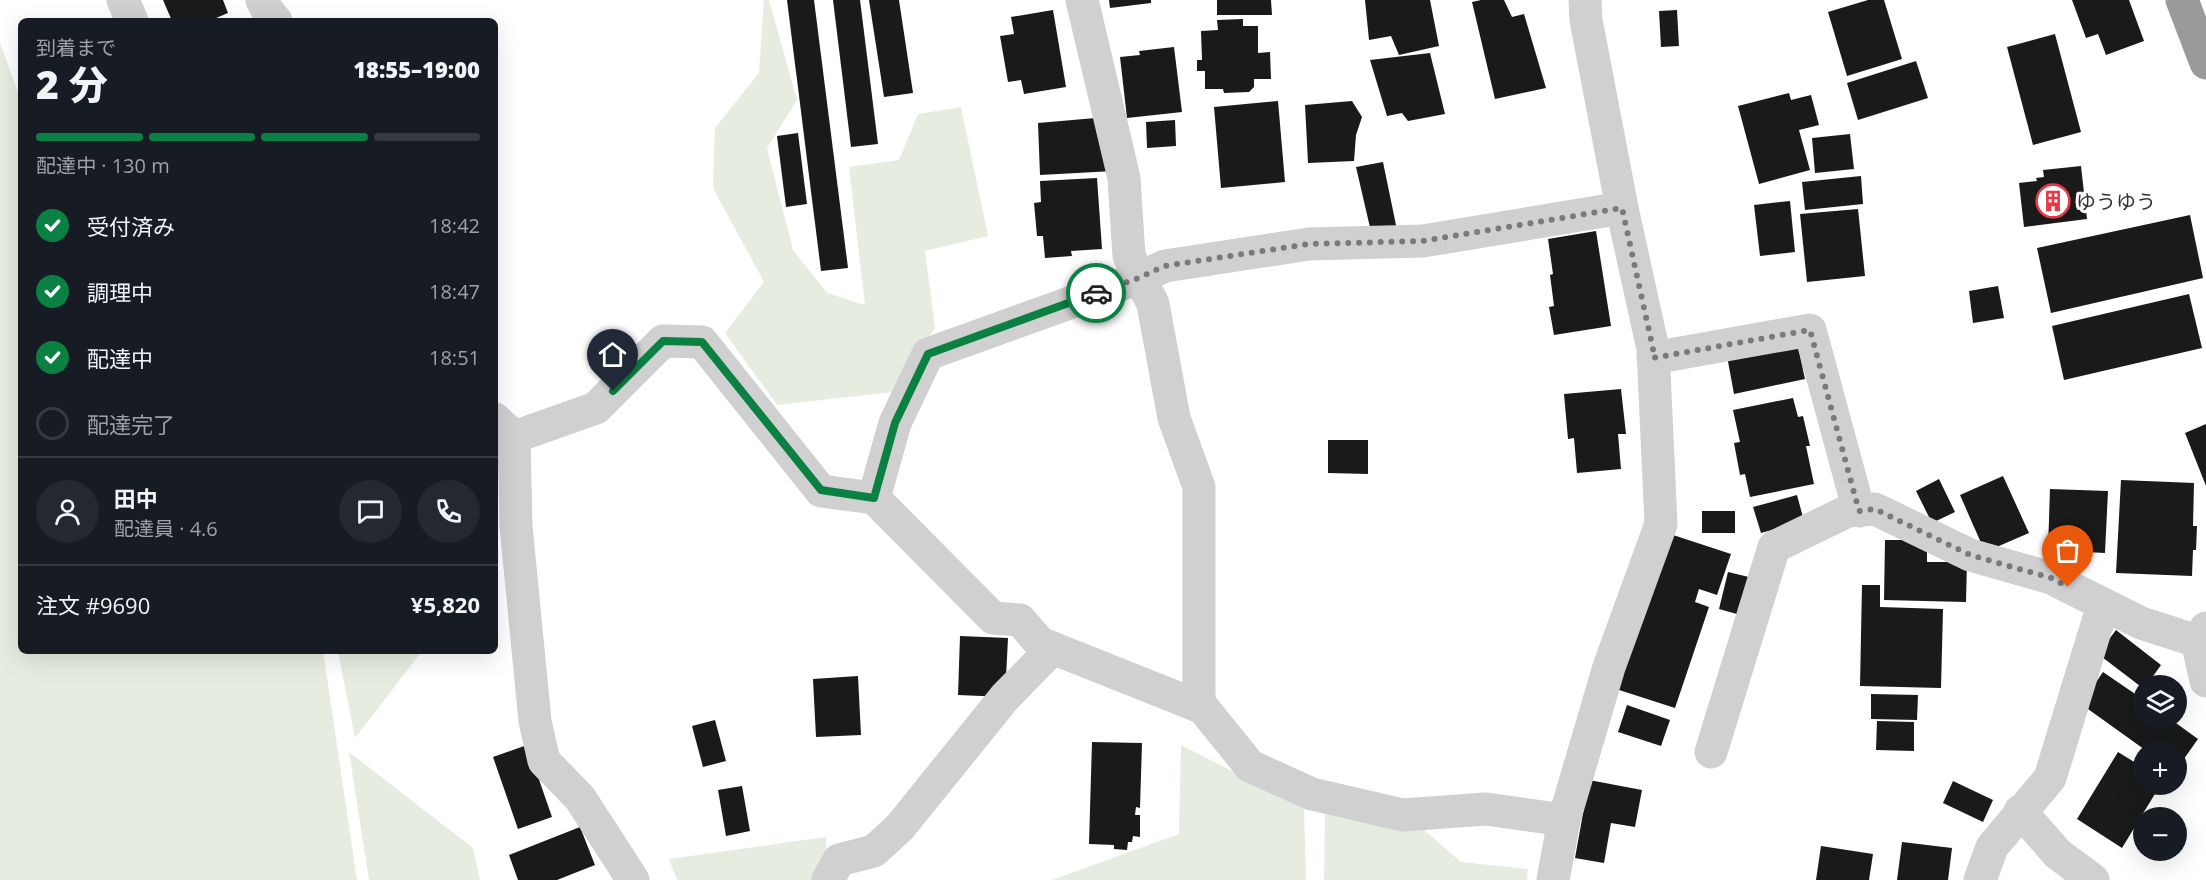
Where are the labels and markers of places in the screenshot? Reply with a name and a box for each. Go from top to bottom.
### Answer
building icon: ゆうゆう [2035,183,2071,219]
place label: ゆうゆう [2076,188,2156,215]
pin [587,329,638,391]
pin [2042,525,2093,587]

